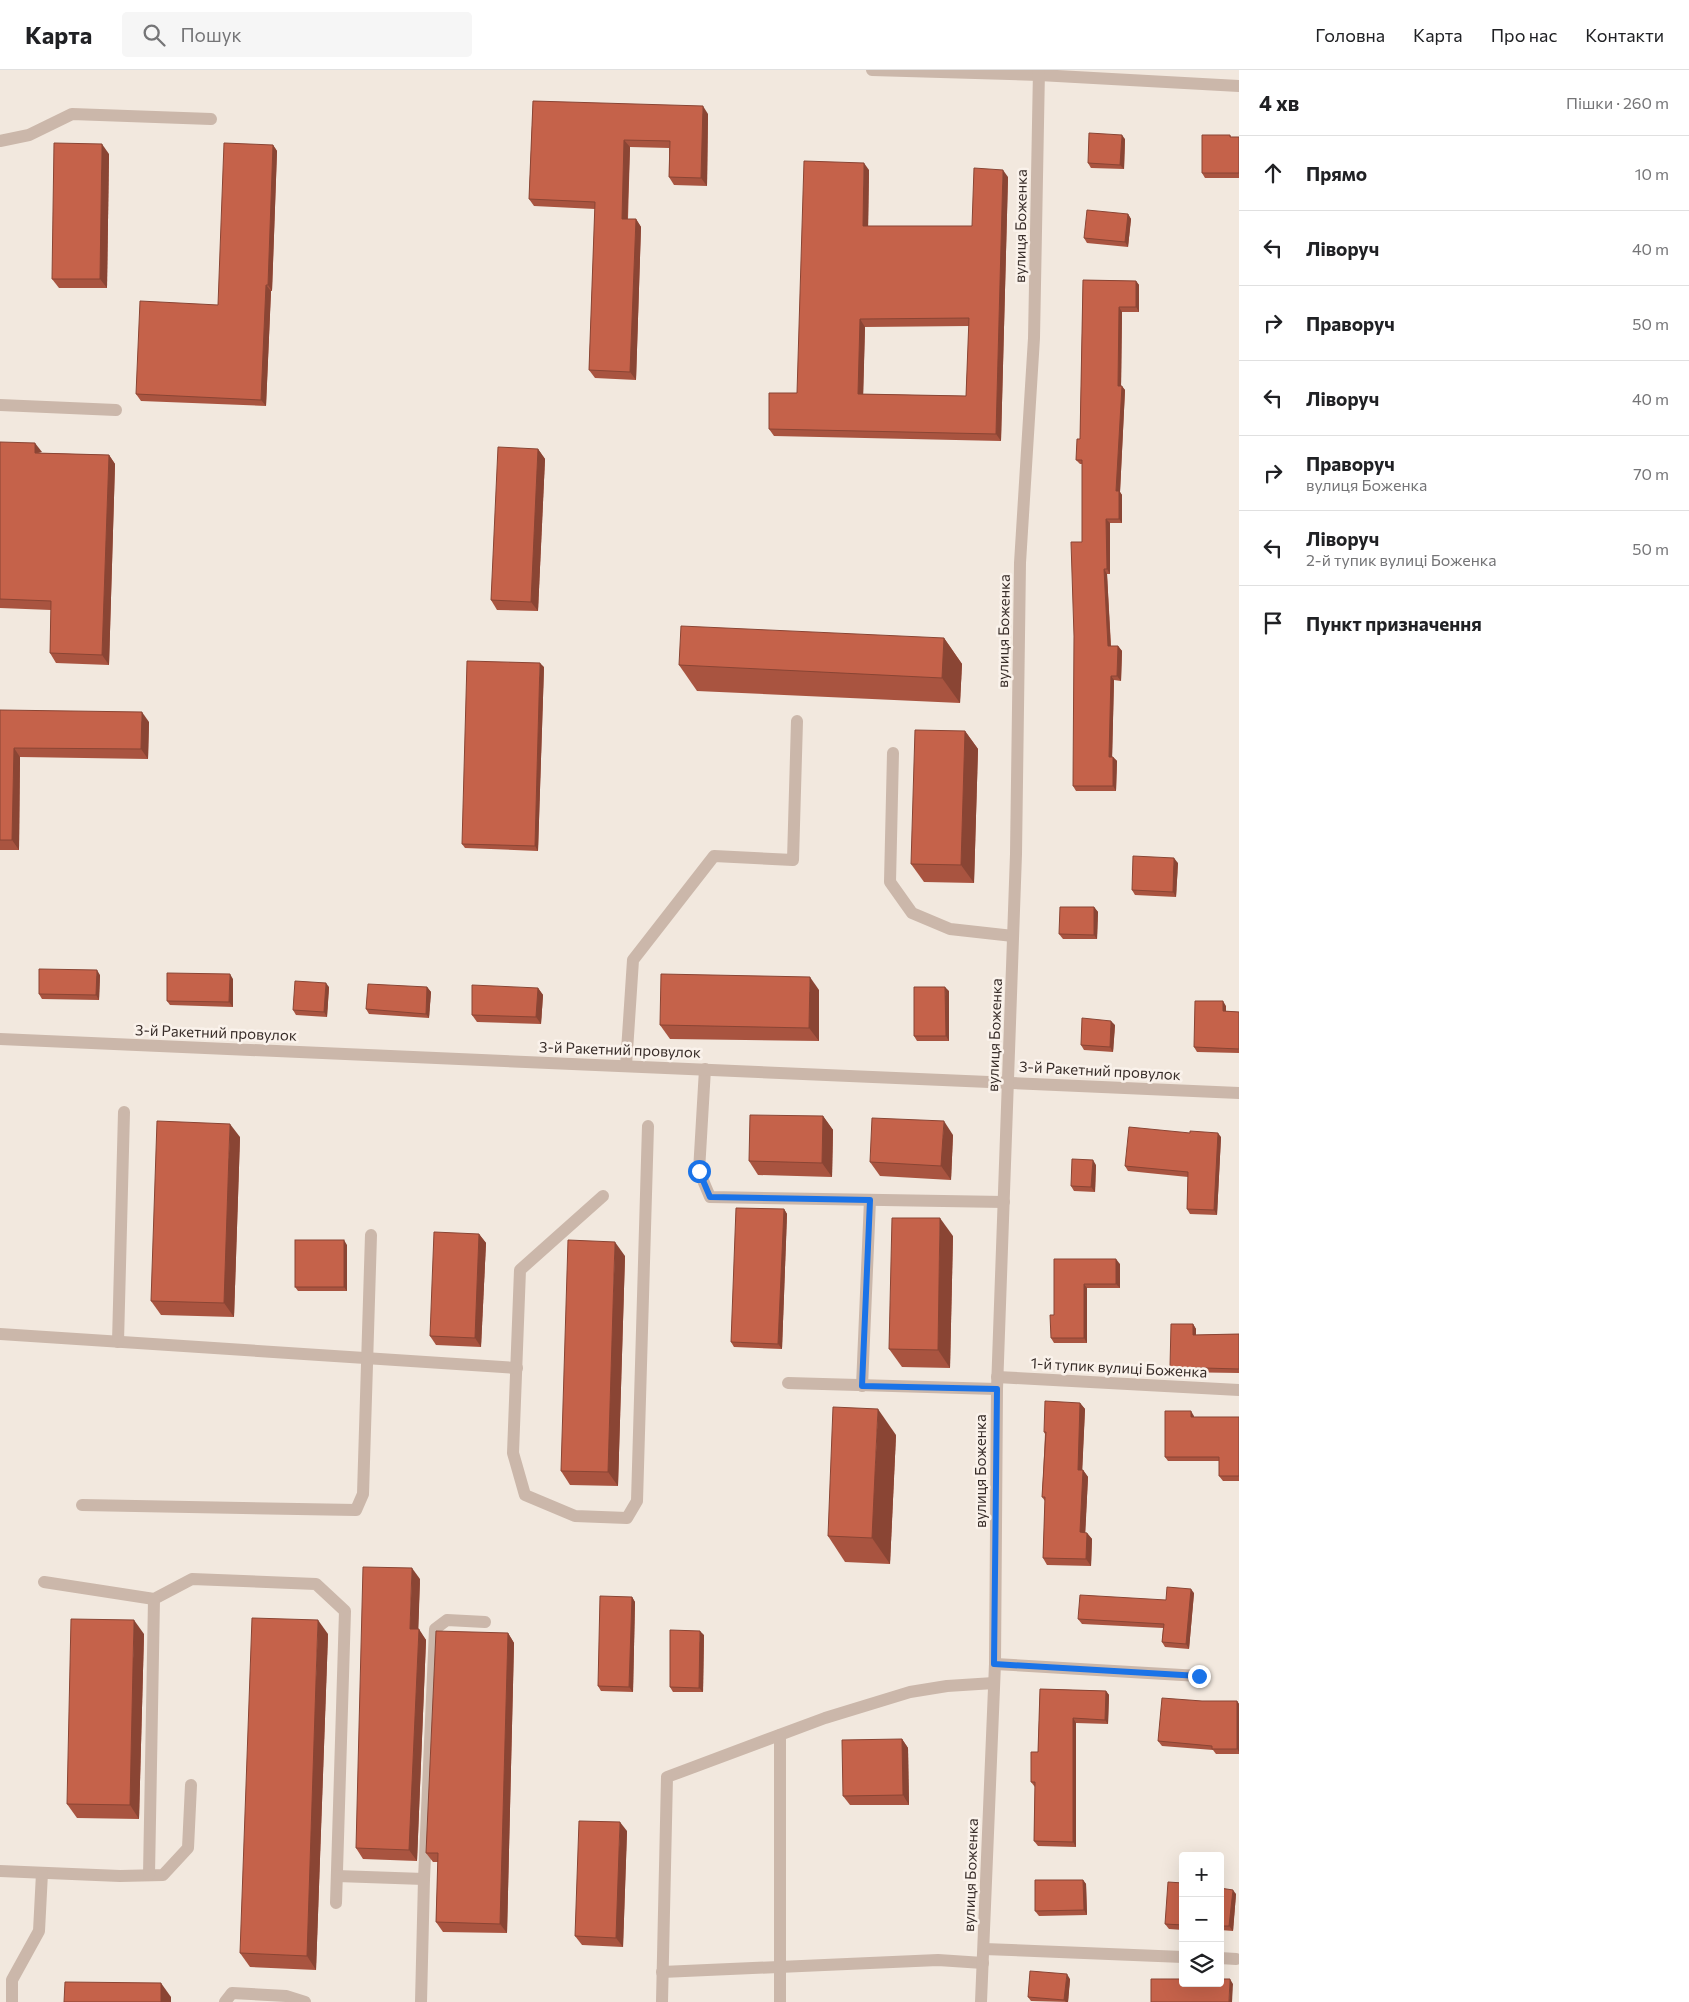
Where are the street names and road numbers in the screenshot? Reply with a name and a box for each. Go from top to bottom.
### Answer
street label: вулиця Боженка [1010,169,1030,283]
street label: вулиця Боженка [993,574,1013,688]
street label: вулиця Боженка [983,978,1005,1092]
street label: 3-й Ракетний провулок [135,1020,297,1044]
street label: 3-й Ракетний провулок [539,1037,701,1061]
street label: 3-й Ракетний провулок [1019,1057,1181,1083]
street label: 1-й тупик вулиці Боженка [1030,1353,1208,1381]
street label: вулиця Боженка [971,1414,989,1528]
street label: вулиця Боженка [959,1818,981,1932]

